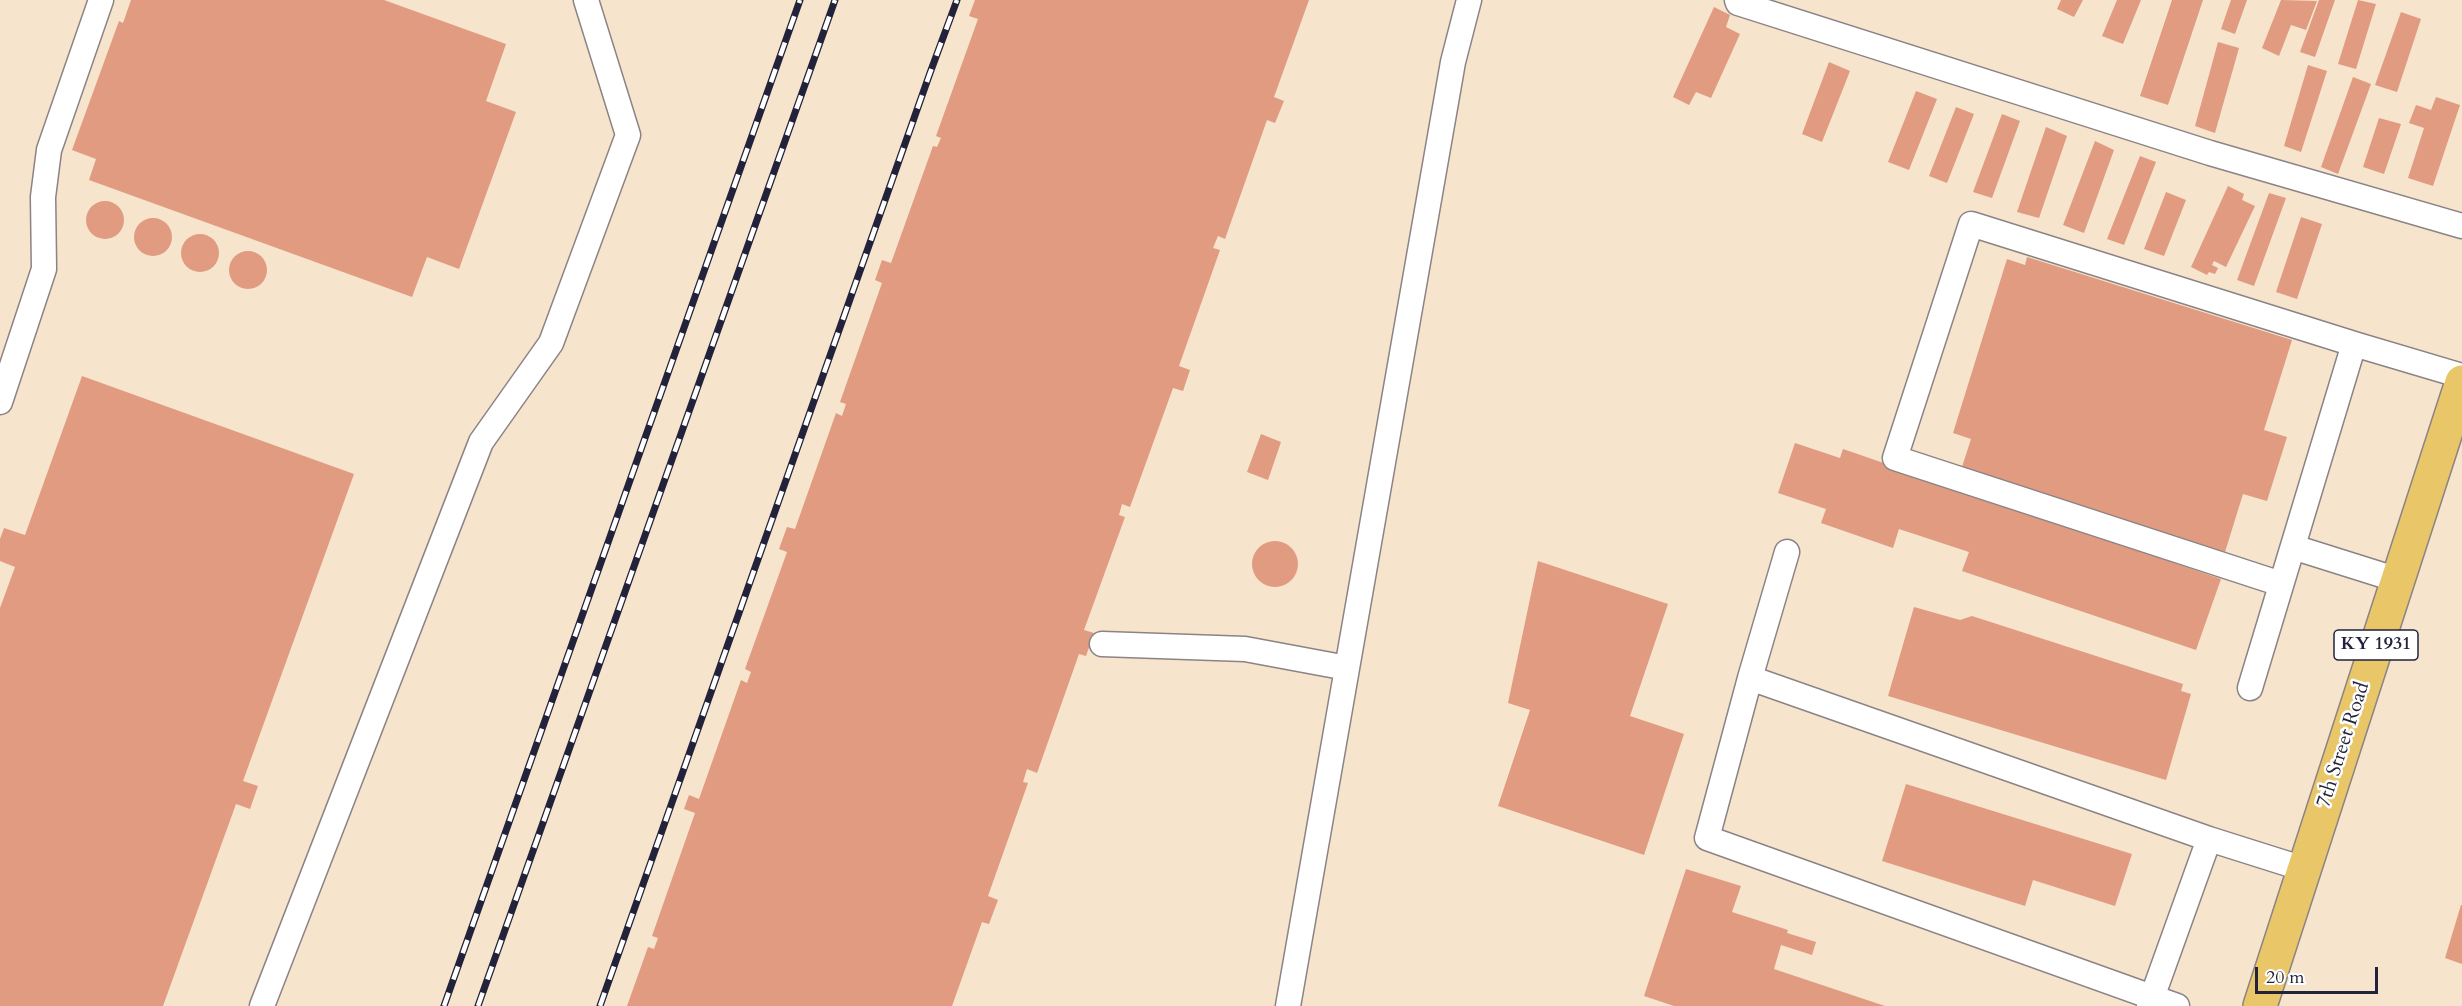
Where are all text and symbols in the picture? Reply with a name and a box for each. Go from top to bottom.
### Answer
road number: KY 1931 [2334,630,2418,660]
street label: 7th Street Road [2312,679,2376,811]
scale bar [2258,955,2381,993]
text: 20 m [2266,965,2305,990]

